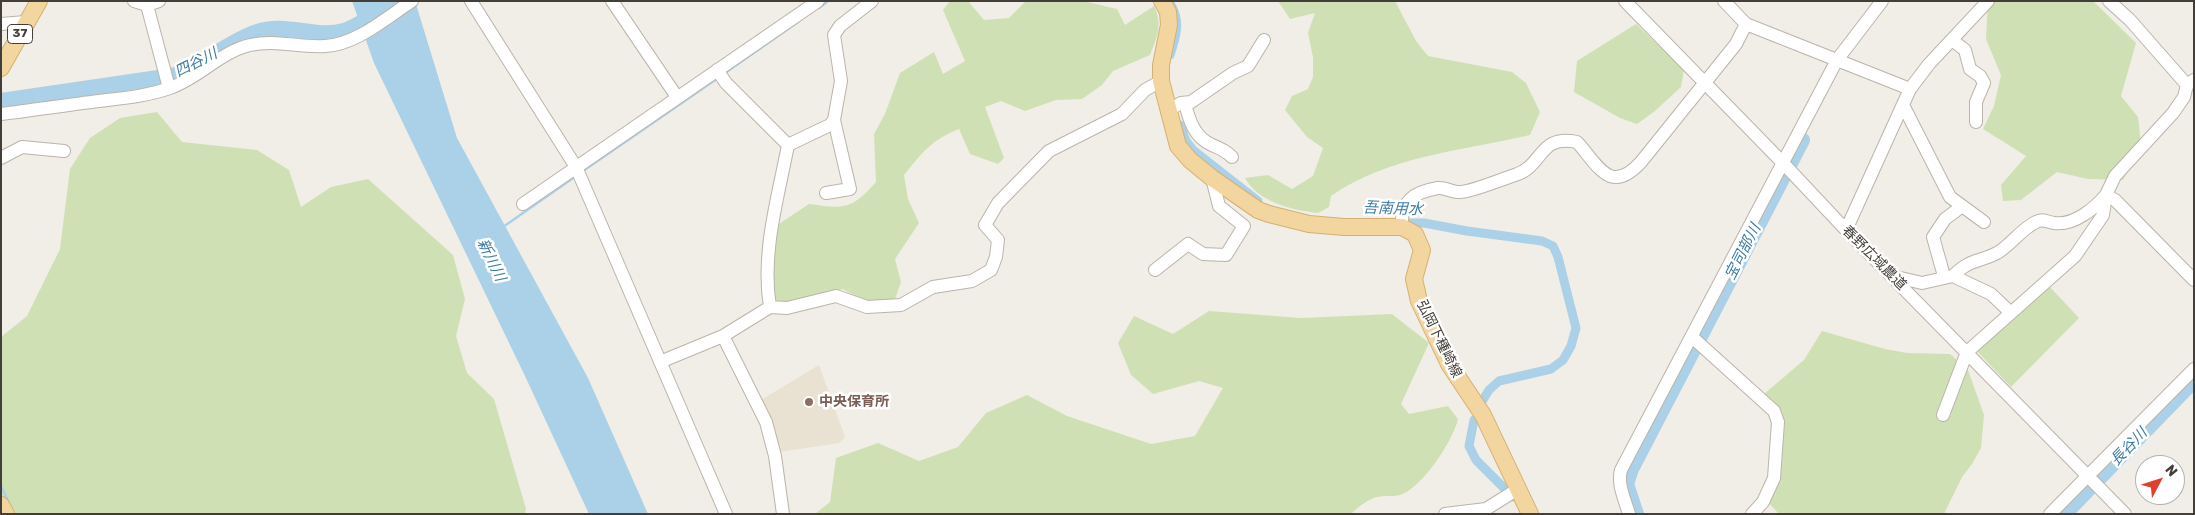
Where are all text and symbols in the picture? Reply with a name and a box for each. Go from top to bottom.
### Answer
road number: 37 [8,24,32,44]
water label: 四谷川 [172,45,220,81]
water label: 吾南用水 [1363,199,1423,219]
water label: 宝司部川 [1721,221,1765,283]
street label: 春野広域農道 [1838,222,1910,294]
water label: 新川川 [473,236,509,284]
street label: 弘岡下種崎線 [1413,298,1465,380]
place label: 中央保育所 [819,394,889,410]
marker: 中央保育所 [803,396,815,408]
water label: 長谷川 [2107,425,2151,469]
north arrow [2135,455,2185,505]
text: N [2161,461,2181,480]

